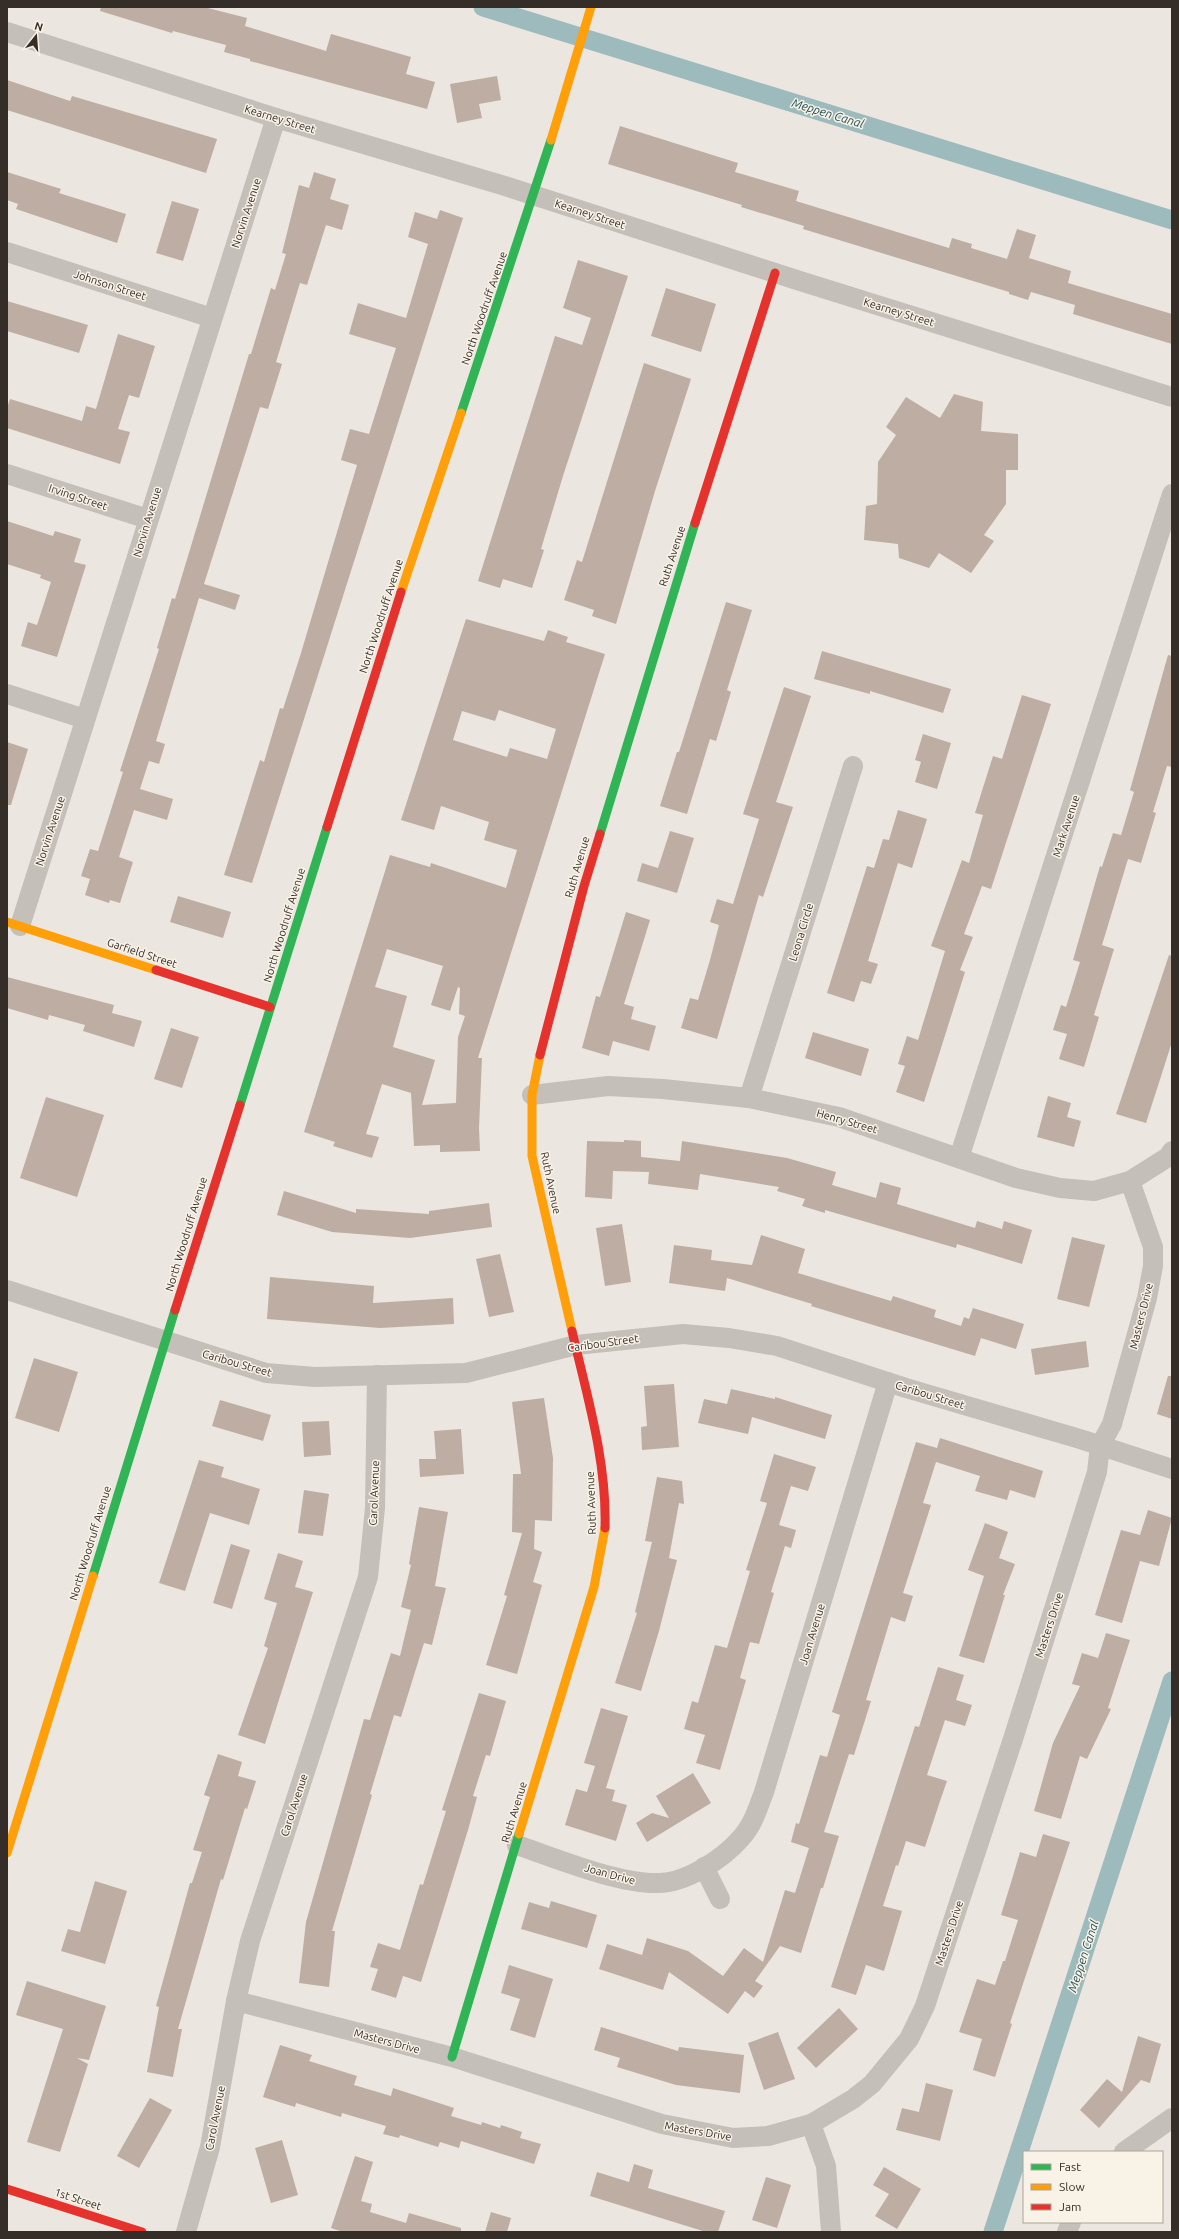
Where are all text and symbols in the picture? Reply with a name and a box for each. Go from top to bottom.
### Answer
north arrow [16,16,56,56]
text: N [33,19,45,33]
water label: Meppen Canal [790,96,866,130]
street label: Kearney Street [243,103,317,136]
street label: Norvin Avenue [229,177,263,249]
street label: Kearney Street [553,197,627,231]
street label: North Woodruff Avenue [459,250,509,366]
street label: Johnson Street [72,268,148,303]
street label: Kearney Street [862,296,936,329]
street label: Irving Street [47,482,110,512]
street label: Norvin Avenue [131,486,163,558]
street label: Ruth Avenue [657,524,687,588]
street label: North Woodruff Avenue [357,557,405,675]
street label: Mark Avenue [1050,793,1082,859]
street label: Norvin Avenue [33,795,67,867]
street label: Ruth Avenue [563,835,591,899]
street label: North Woodruff Avenue [261,866,307,984]
street label: Leona Circle [786,901,816,963]
street label: Garfield Street [106,936,179,970]
street label: Henry Street [815,1107,880,1136]
street label: Ruth Avenue [539,1151,563,1215]
street label: North Woodruff Avenue [163,1175,209,1293]
street label: Masters Drive [1127,1282,1155,1350]
street label: Caribou Street [567,1332,640,1354]
street label: Caribou Street [201,1347,274,1379]
street label: Caribou Street [894,1379,967,1411]
street label: Carol Avenue [367,1460,381,1526]
street label: Ruth Avenue [584,1471,598,1535]
street label: North Woodruff Avenue [67,1484,113,1602]
street label: Masters Drive [1033,1591,1065,1659]
street label: Joan Avenue [797,1602,827,1666]
street label: Carol Avenue [278,1772,310,1838]
street label: Ruth Avenue [499,1780,529,1844]
street label: Joan Drive [583,1861,637,1887]
street label: Masters Drive [933,1899,965,1967]
water label: Meppen Canal [1065,1918,1101,1994]
street label: Masters Drive [353,2026,421,2056]
street label: Carol Avenue [203,2085,227,2151]
street label: Masters Drive [664,2119,732,2143]
legend [1023,2151,1163,2223]
text: Fast [1059,2160,1081,2173]
text: Slow [1059,2180,1085,2193]
street label: 1st Street [53,2186,104,2212]
text: Jam [1059,2200,1081,2213]

